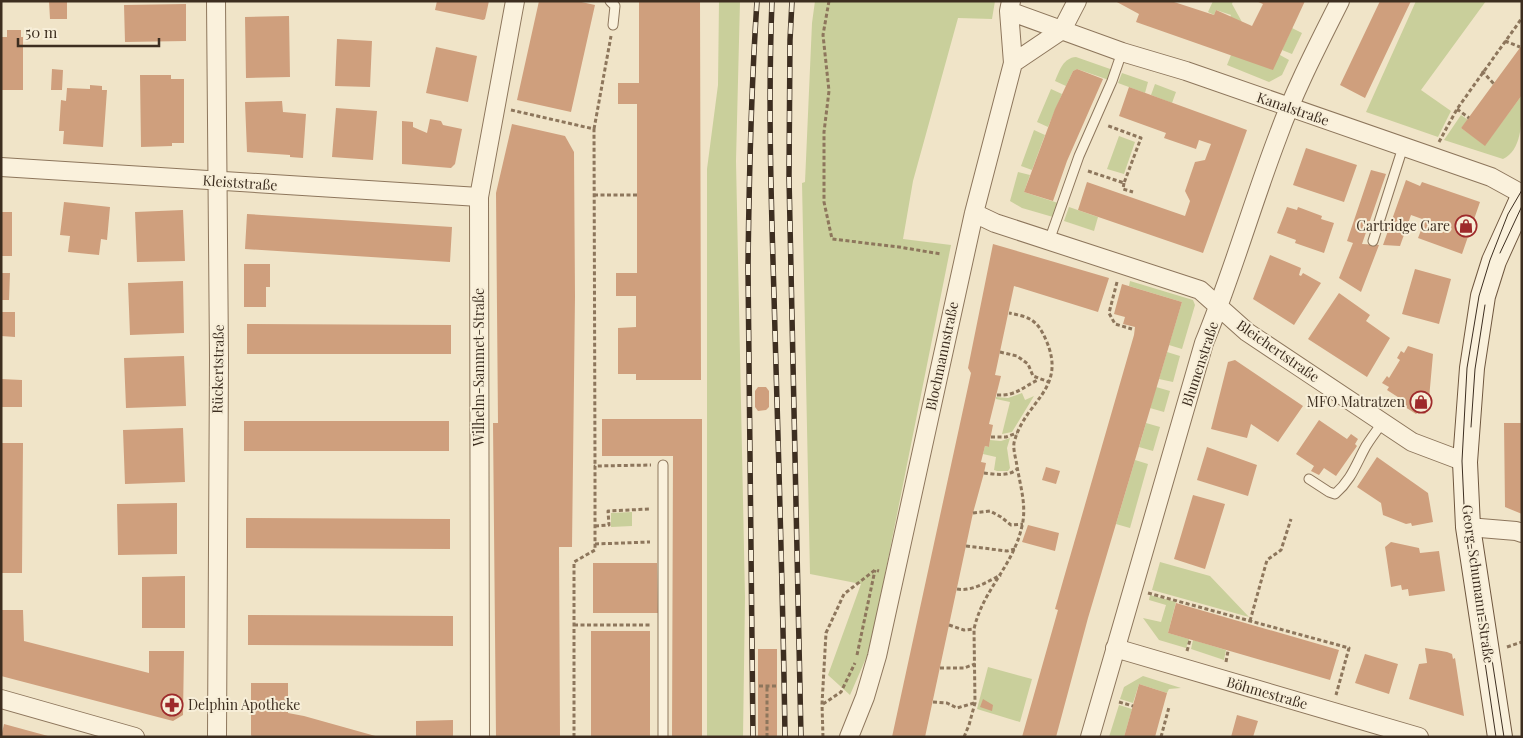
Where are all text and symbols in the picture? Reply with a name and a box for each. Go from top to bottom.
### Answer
scale bar [18,15,159,47]
text: 50 m [25,22,58,42]
street label: Kanalstraße [1255,87,1332,130]
street label: Kleiststraße [202,170,278,195]
shop icon: Cartridge Care [1454,214,1478,238]
place label: Cartridge Care [1356,216,1450,235]
street label: Wilhelm-Sammet-Straße [469,288,488,447]
street label: Blochmannstraße [921,300,962,412]
street label: Bleichertstraße [1233,315,1323,386]
street label: Blumenstraße [1177,319,1222,409]
street label: Rückertstraße [207,324,228,414]
shop icon: MFO Matratzen [1409,390,1433,414]
place label: MFO Matratzen [1307,392,1406,411]
street label: Georg-Schumann-Straße [1458,504,1499,664]
street label: Böhmestraße [1224,672,1310,713]
pharmacy icon: Delphin Apotheke [160,693,184,717]
place label: Delphin Apotheke [188,695,300,714]

